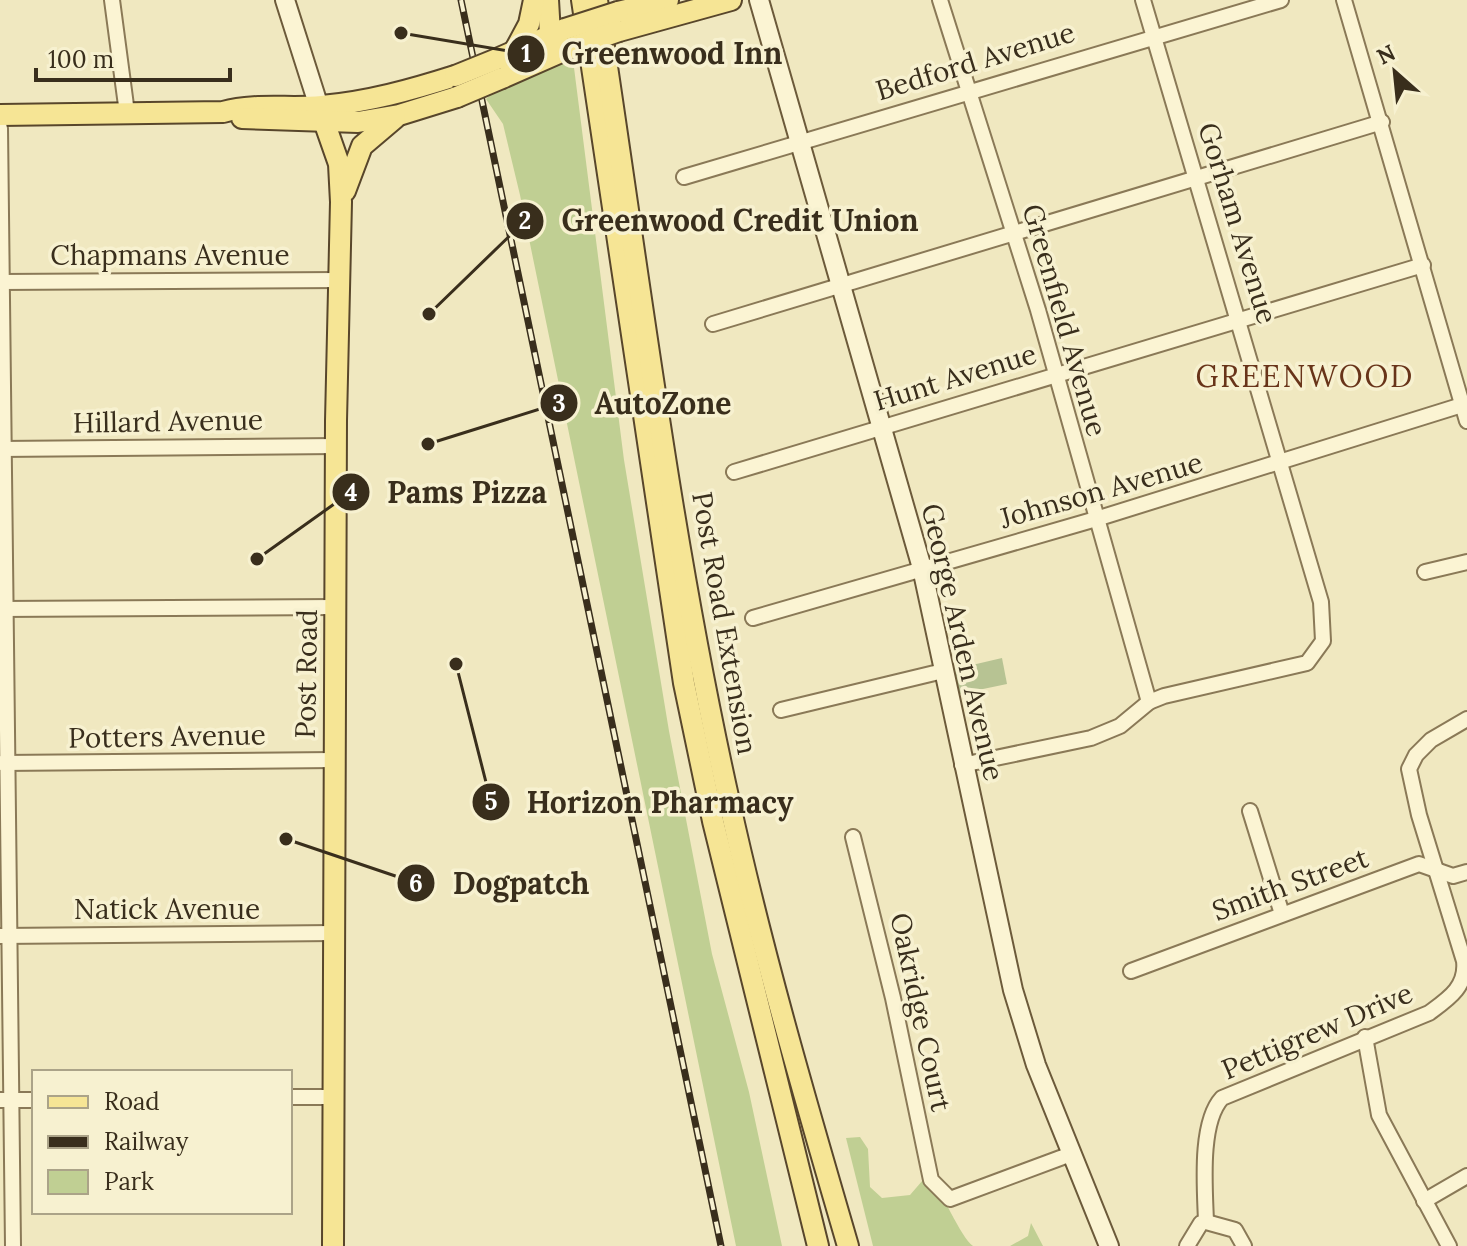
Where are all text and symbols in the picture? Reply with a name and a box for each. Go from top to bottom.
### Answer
street label: Bedford Avenue [871,14,1079,108]
callout: Greenwood Inn [506,27,799,81]
scale bar [36,32,230,82]
north arrow [1355,32,1435,112]
text: Greenwood Inn [562,34,782,72]
text: 1 [521,38,531,69]
text: N [1372,38,1400,71]
text: 100 m [48,44,114,75]
street label: Gorham Avenue [1190,118,1286,328]
callout: Greenwood Credit Union [505,194,935,248]
street label: Greenfield Avenue [1015,200,1115,440]
text: Greenwood Credit Union [561,201,919,239]
text: 2 [519,205,531,236]
street label: Chapmans Avenue [50,237,290,273]
street label: Hunt Avenue [869,335,1041,419]
district label: GREENWOOD [1196,357,1414,395]
callout: AutoZone [539,376,748,430]
text: AutoZone [595,384,731,422]
text: 3 [552,388,566,419]
street label: Hillard Avenue [73,401,263,441]
street label: Johnson Avenue [995,444,1207,536]
callout: Pams Pizza [331,465,564,519]
text: Pams Pizza [387,473,547,511]
text: 4 [344,477,358,508]
street label: Post Road Extension [684,489,766,757]
street label: George Arden Avenue [914,500,1012,784]
street label: Post Road [287,609,325,739]
street label: Potters Avenue [68,716,266,756]
callout: Horizon Pharmacy [471,775,810,829]
text: Horizon Pharmacy [526,783,794,822]
text: 5 [485,786,498,817]
street label: Smith Street [1207,839,1373,929]
callout: Dogpatch [396,856,605,910]
text: Dogpatch [453,864,590,903]
text: 6 [409,868,423,899]
street label: Natick Avenue [74,891,260,927]
street label: Oakridge Court [882,909,960,1115]
street label: Pettigrew Drive [1216,975,1418,1087]
legend [32,1070,292,1214]
text: Road [104,1086,160,1117]
text: Railway [104,1126,189,1157]
text: Park [104,1166,154,1197]

